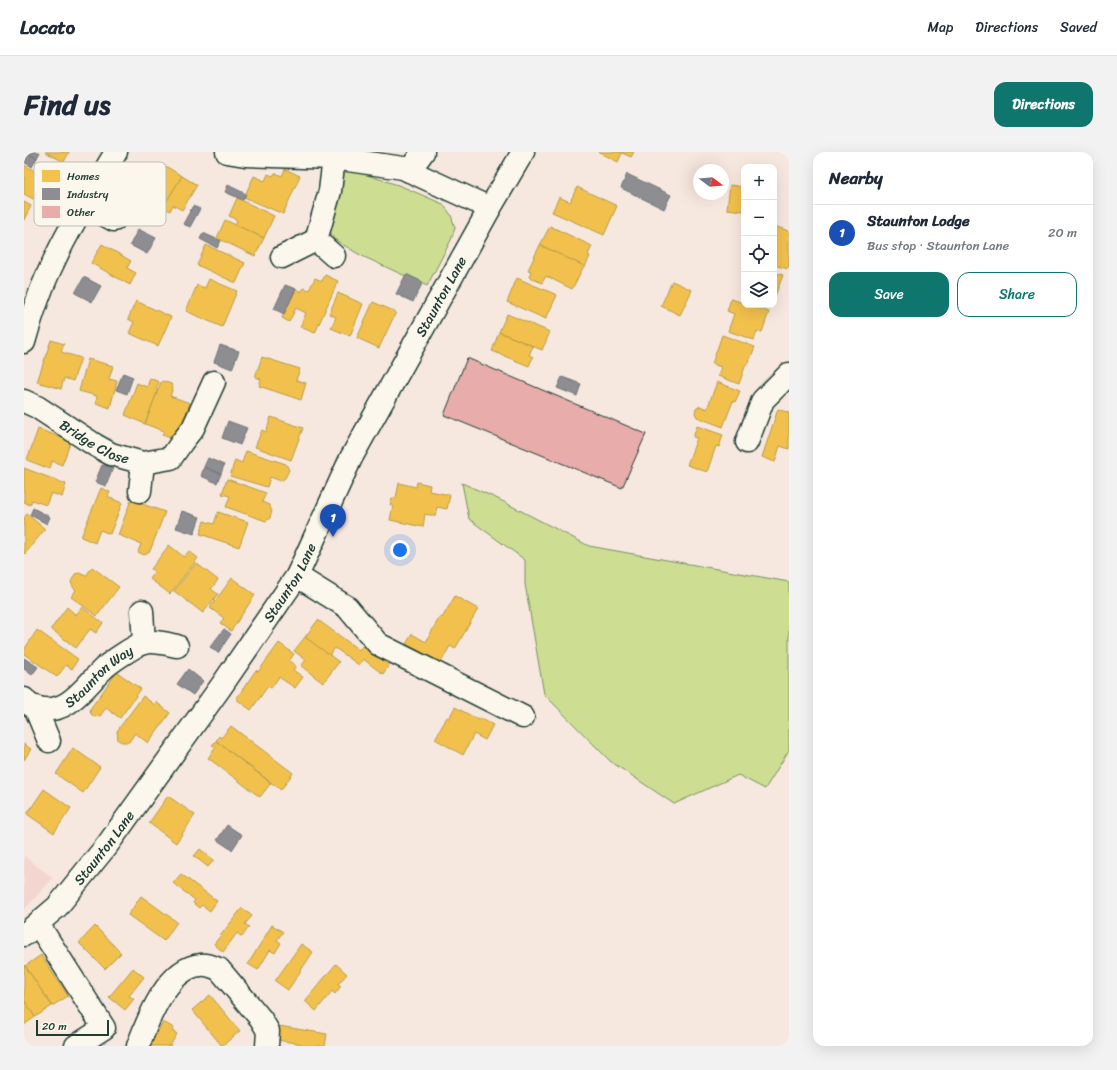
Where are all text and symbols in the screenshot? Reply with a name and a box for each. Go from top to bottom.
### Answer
text: Locato [20,11,75,44]
text: Map [927,15,953,40]
text: Directions [975,15,1038,40]
text: Saved [1060,15,1097,40]
text: Find us [24,80,111,129]
button: Directions [994,82,1093,127]
legend [34,162,166,226]
text: Nearby [829,163,883,193]
north arrow [693,164,729,200]
map controls [741,164,777,308]
button: + [741,164,777,200]
text: Homes [67,167,100,186]
text: Industry [66,185,109,204]
button: − [741,200,777,236]
text: Other [67,203,95,222]
text: Staunton Lodge [867,208,970,234]
text: 1 [839,221,845,244]
text: 20 m [1048,221,1077,244]
text: Bus stop · Staunton Lane [867,234,1009,257]
button: locate [741,236,777,272]
street label: Staunton Lane [408,251,473,341]
button: layers [741,272,777,308]
button: Save [829,272,949,317]
button: Share [957,272,1077,317]
street label: Bridge Close [55,413,132,471]
pin: 1 [320,504,346,537]
street label: Staunton Lane [256,539,323,627]
your location [390,540,410,560]
street label: Staunton Way [59,638,139,714]
street label: Staunton Lane [67,805,141,891]
text: 20 m [42,1017,67,1036]
scale bar [36,1018,109,1037]

